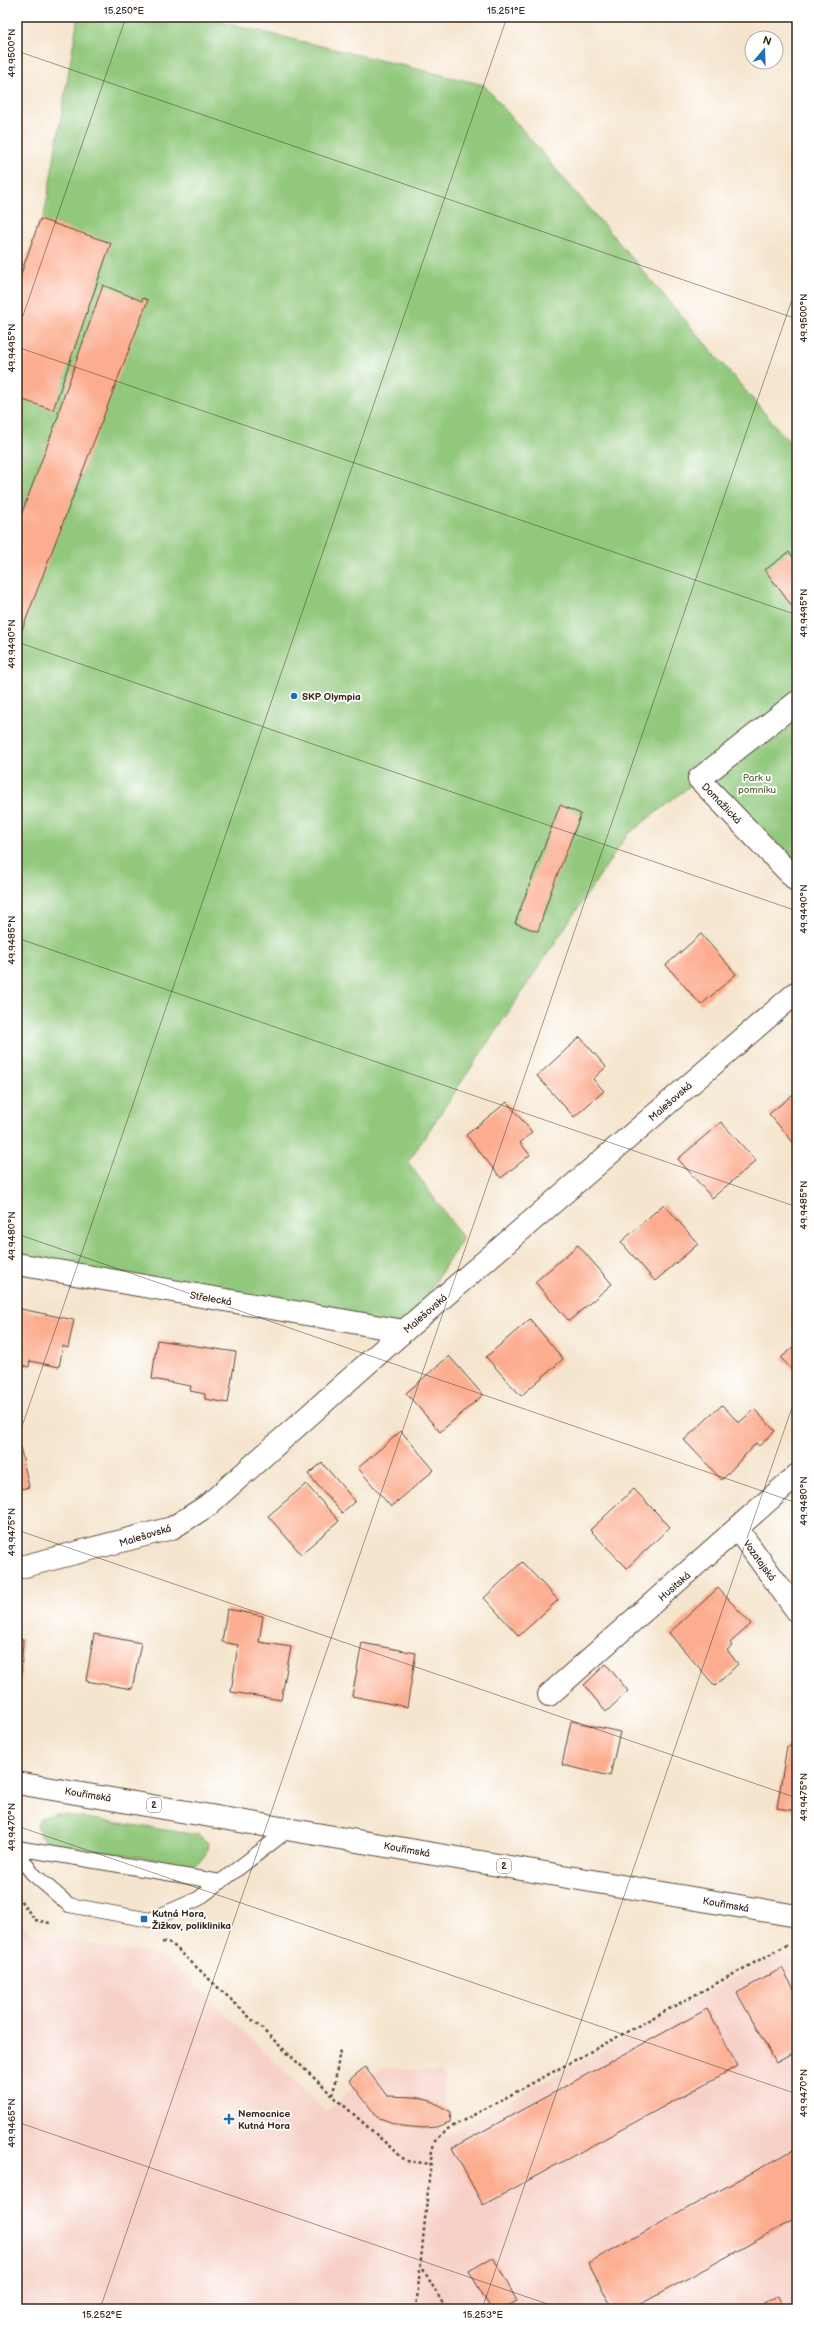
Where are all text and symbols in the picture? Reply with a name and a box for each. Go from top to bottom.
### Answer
text: 15.250°E [104,5,145,17]
text: 15.251°E [487,5,526,17]
text: 49.9500°N [6,28,18,78]
north arrow [744,30,784,70]
text: N [761,34,773,49]
text: 49.9500°N [798,293,810,343]
text: 49.9495°N [6,323,18,373]
text: 49.9495°N [798,588,810,638]
text: 49.9490°N [6,619,18,669]
marker: SKP Olympia [289,691,299,701]
place label: SKP Olympia [302,691,361,703]
park label: Park u pomníku [738,772,776,796]
street label: Domažlická [699,781,744,827]
text: 49.9490°N [798,884,810,934]
text: 49.9485°N [6,915,18,965]
street label: Malešovská [646,1079,695,1124]
text: 49.9485°N [798,1180,810,1230]
text: 49.9480°N [6,1211,18,1261]
street label: Střelecká [189,1289,233,1309]
street label: Malešovská [401,1291,450,1336]
text: 49.9480°N [798,1476,810,1526]
text: 49.9475°N [6,1508,18,1556]
street label: Malešovská [118,1522,173,1550]
street label: Vozatajská [740,1538,778,1584]
street label: Husitská [656,1569,693,1604]
text: 49.9475°N [798,1773,810,1821]
street label: Kouřimská [64,1785,112,1805]
road number: 2 [147,1798,161,1812]
text: 49.9470°N [6,1803,18,1851]
street label: Kouřimská [383,1840,431,1860]
road number: 2 [497,1859,511,1873]
street label: Kouřimská [702,1895,750,1915]
place label: Kutná Hora, Žižkov, poliklinika [152,1908,231,1932]
marker: Kutná Hora, Žižkov, poliklinika [139,1914,149,1924]
text: 49.9470°N [798,2069,810,2117]
text: 49.9465°N [6,2098,18,2148]
place label: Nemocnice Kutná Hora [238,2108,290,2132]
marker: Nemocnice Kutná Hora [223,2113,235,2125]
text: 15.252°E [82,2309,122,2321]
text: 15.253°E [463,2309,504,2321]

